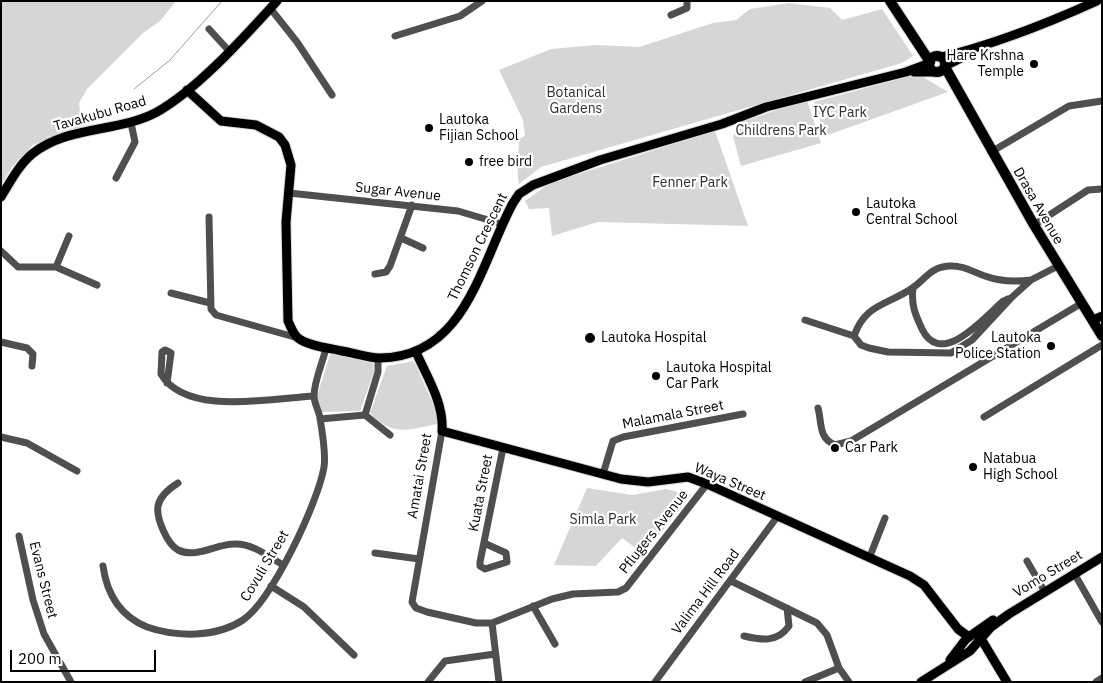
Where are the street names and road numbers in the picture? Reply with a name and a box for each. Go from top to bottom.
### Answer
street label: Tavakubu Road [52,93,148,135]
street label: Drasa Avenue [1009,164,1067,248]
street label: Sugar Avenue [354,179,442,205]
street label: Thomson Crescent [445,190,511,304]
street label: Malamala Street [621,397,725,433]
street label: Amatai Street [404,432,436,520]
street label: Kuata Street [465,453,497,533]
street label: Waya Street [692,459,768,505]
street label: Pflugers Avenue [616,487,692,577]
street label: Covuli Street [237,527,293,605]
street label: Evans Street [25,540,61,620]
street label: Valima Hill Road [669,546,743,638]
street label: Vomo Street [1010,547,1086,601]

